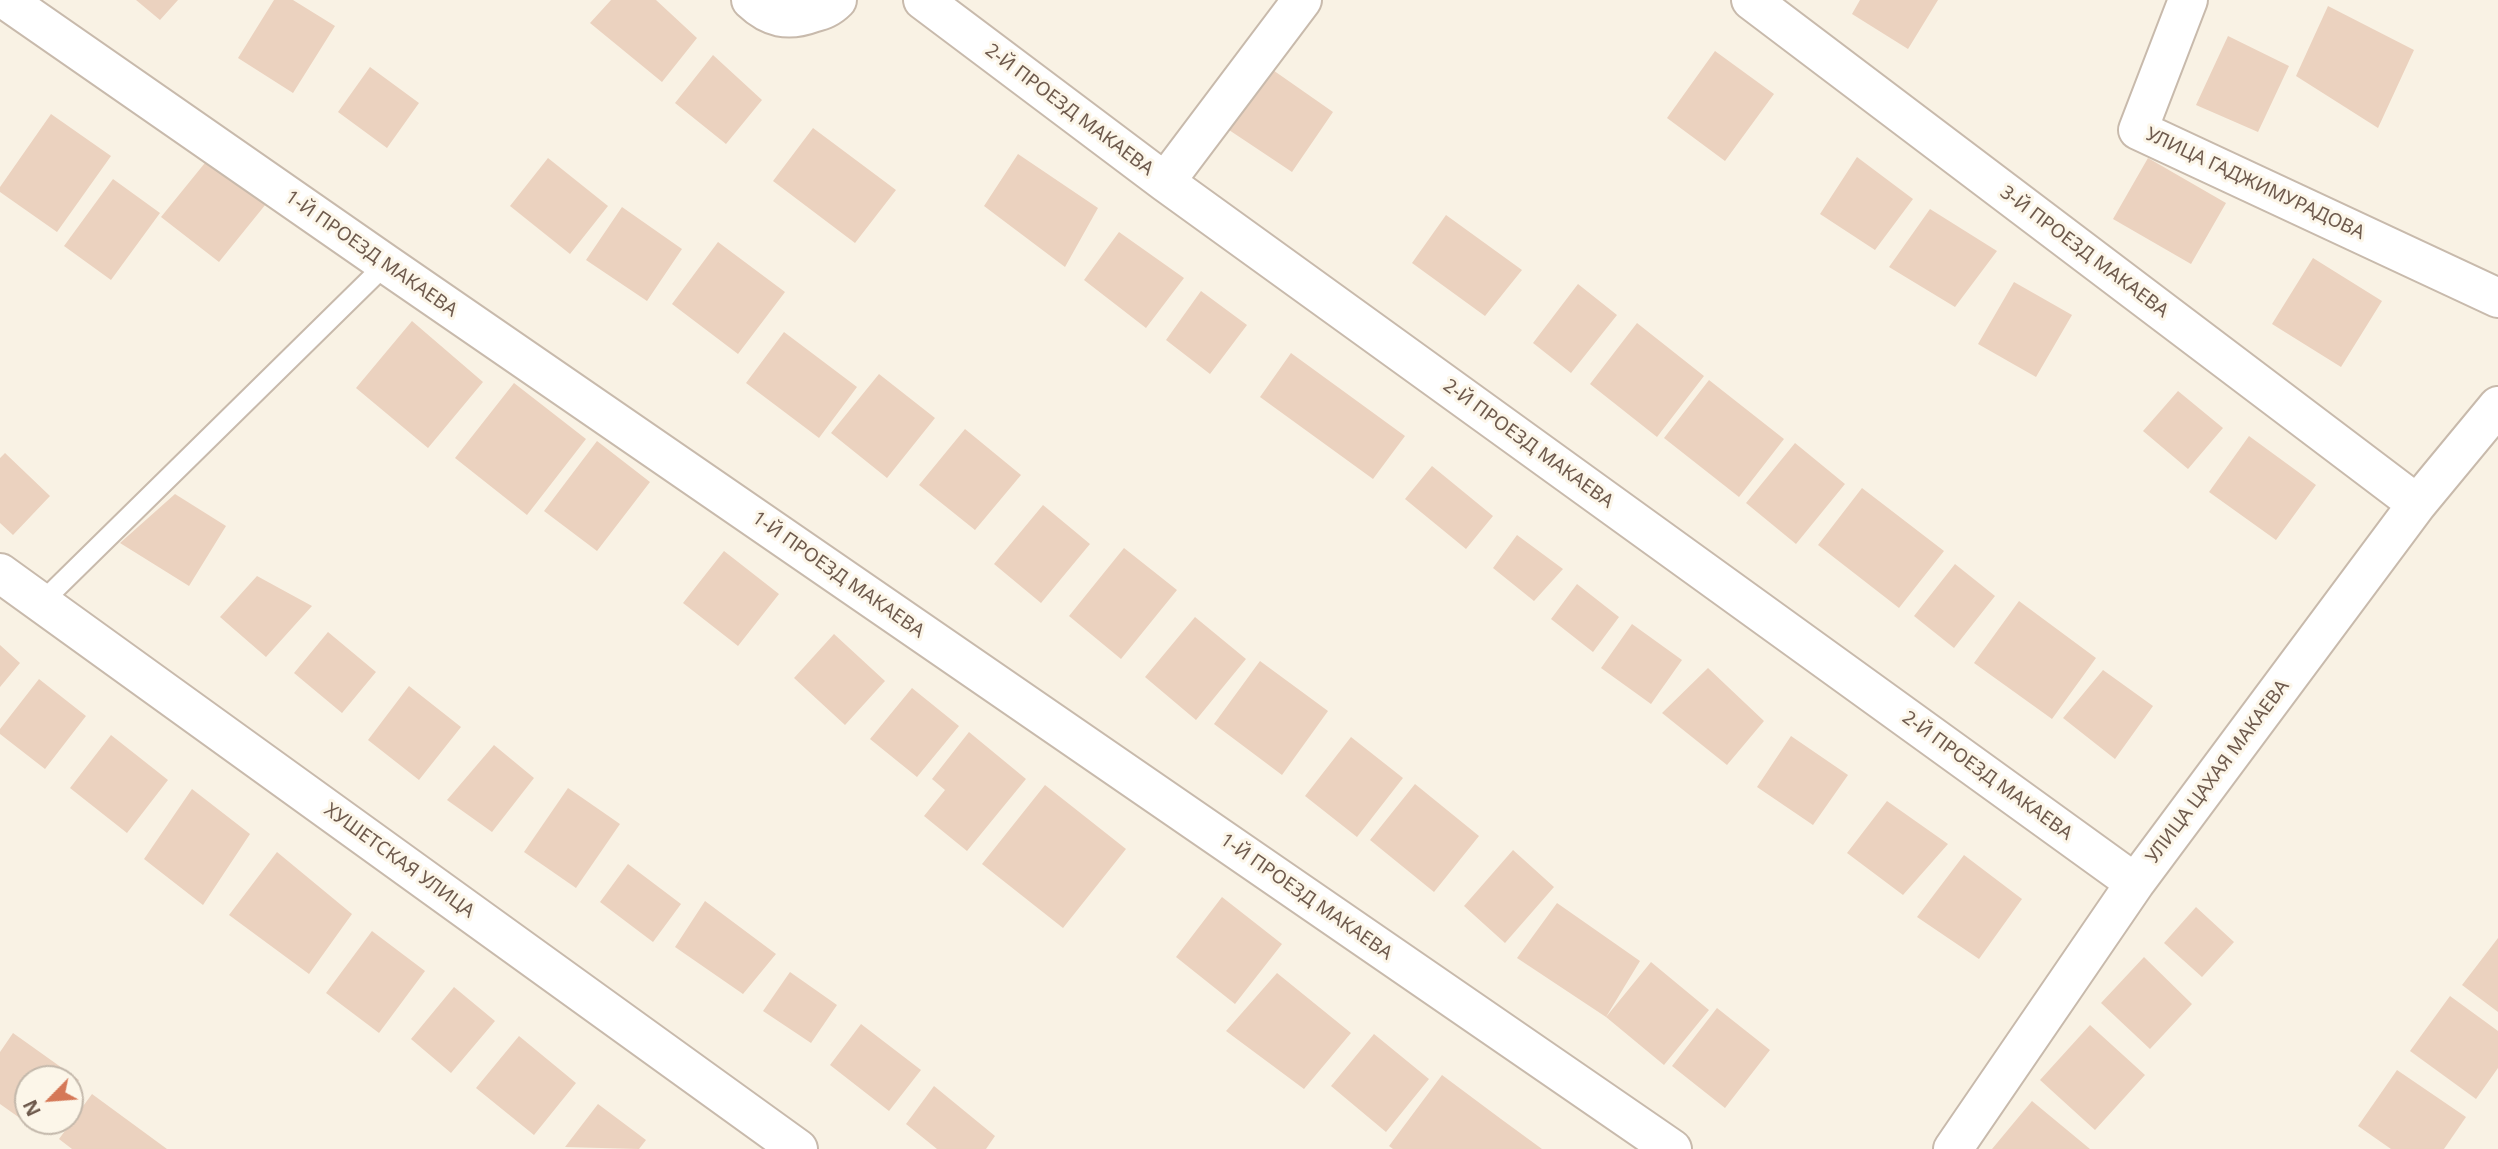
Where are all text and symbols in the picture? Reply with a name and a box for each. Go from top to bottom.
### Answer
street label: 2-Й ПРОЕЗД МАКАЕВА [980,39,1158,181]
street label: УЛИЦА ГАДЖИМУРАДОВА [2142,123,2368,245]
street label: 3-Й ПРОЕЗД МАКАЕВА [1995,181,2173,323]
street label: 1-Й ПРОЕЗД МАКАЕВА [281,186,461,322]
street label: 2-Й ПРОЕЗД МАКАЕВА [1438,375,1618,513]
street label: 1-Й ПРОЕЗД МАКАЕВА [748,507,928,643]
street label: УЛИЦА ЦАХАЯ МАКАЕВА [2142,676,2294,868]
street label: 2-Й ПРОЕЗД МАКАЕВА [1897,707,2077,845]
street label: ХУШЕТСКАЯ УЛИЦА [319,799,479,923]
street label: 1-Й ПРОЕЗД МАКАЕВА [1216,829,1396,965]
north arrow [14,1065,84,1135]
text: N [17,1096,47,1121]

